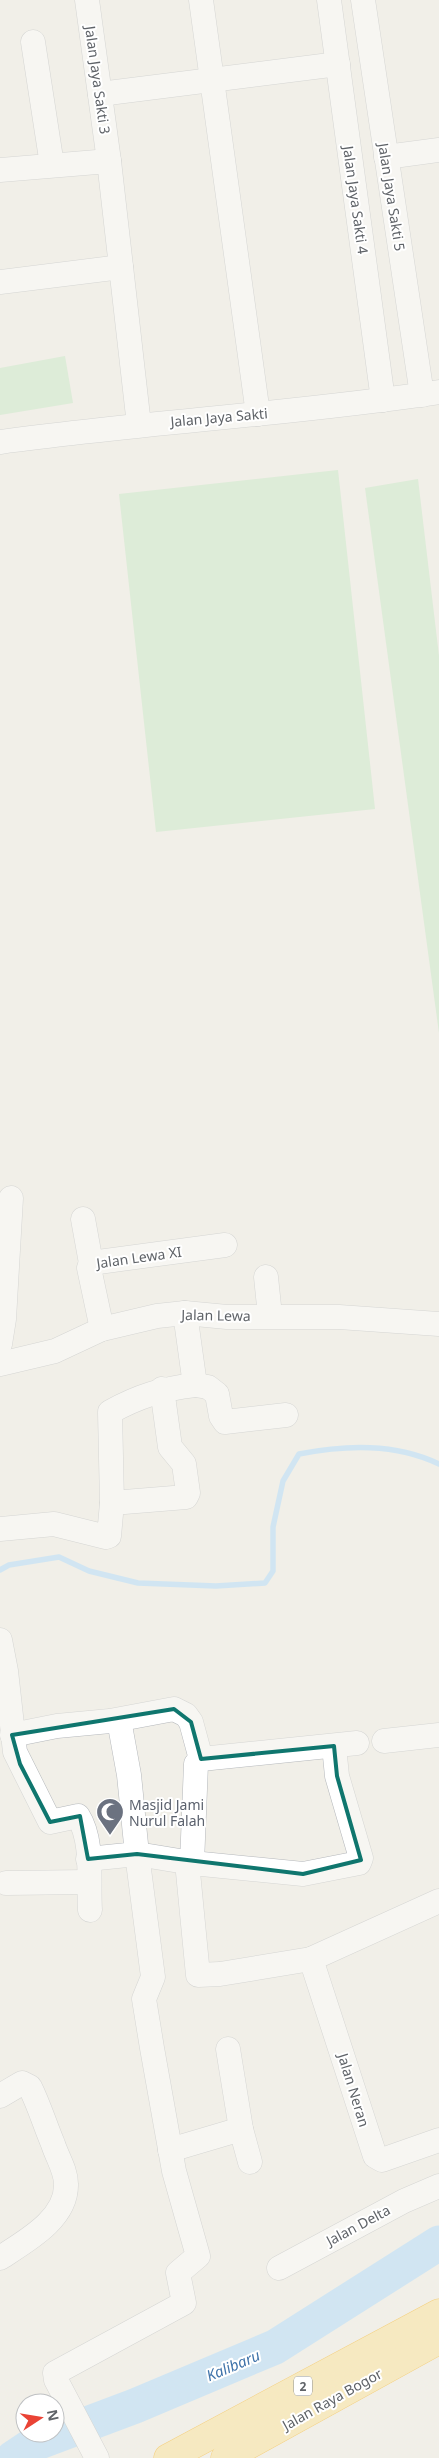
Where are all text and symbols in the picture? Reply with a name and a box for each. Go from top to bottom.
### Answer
street label: Jalan Jaya Sakti 3 [81,23,115,135]
street label: Jalan Jaya Sakti 5 [374,140,410,252]
street label: Jalan Jaya Sakti 4 [339,143,373,255]
street label: Jalan Jaya Sakti [168,403,268,431]
street label: Jalan Lewa XI [93,1242,183,1273]
street label: Jalan Lewa [179,1305,251,1325]
place label: Masjid Jami Nurul Falah [129,1795,205,1830]
mosque icon: Masjid Jami Nurul Falah [95,1797,125,1836]
street label: Jalan Neran [333,2049,374,2129]
street label: Jalan Delta [321,2200,393,2251]
water label: Kalibaru [203,2345,263,2385]
street label: Jalan Raya Bogor [277,2364,385,2435]
road number: 2 [294,2376,312,2396]
north arrow [15,2393,65,2443]
text: N [43,2408,64,2423]

